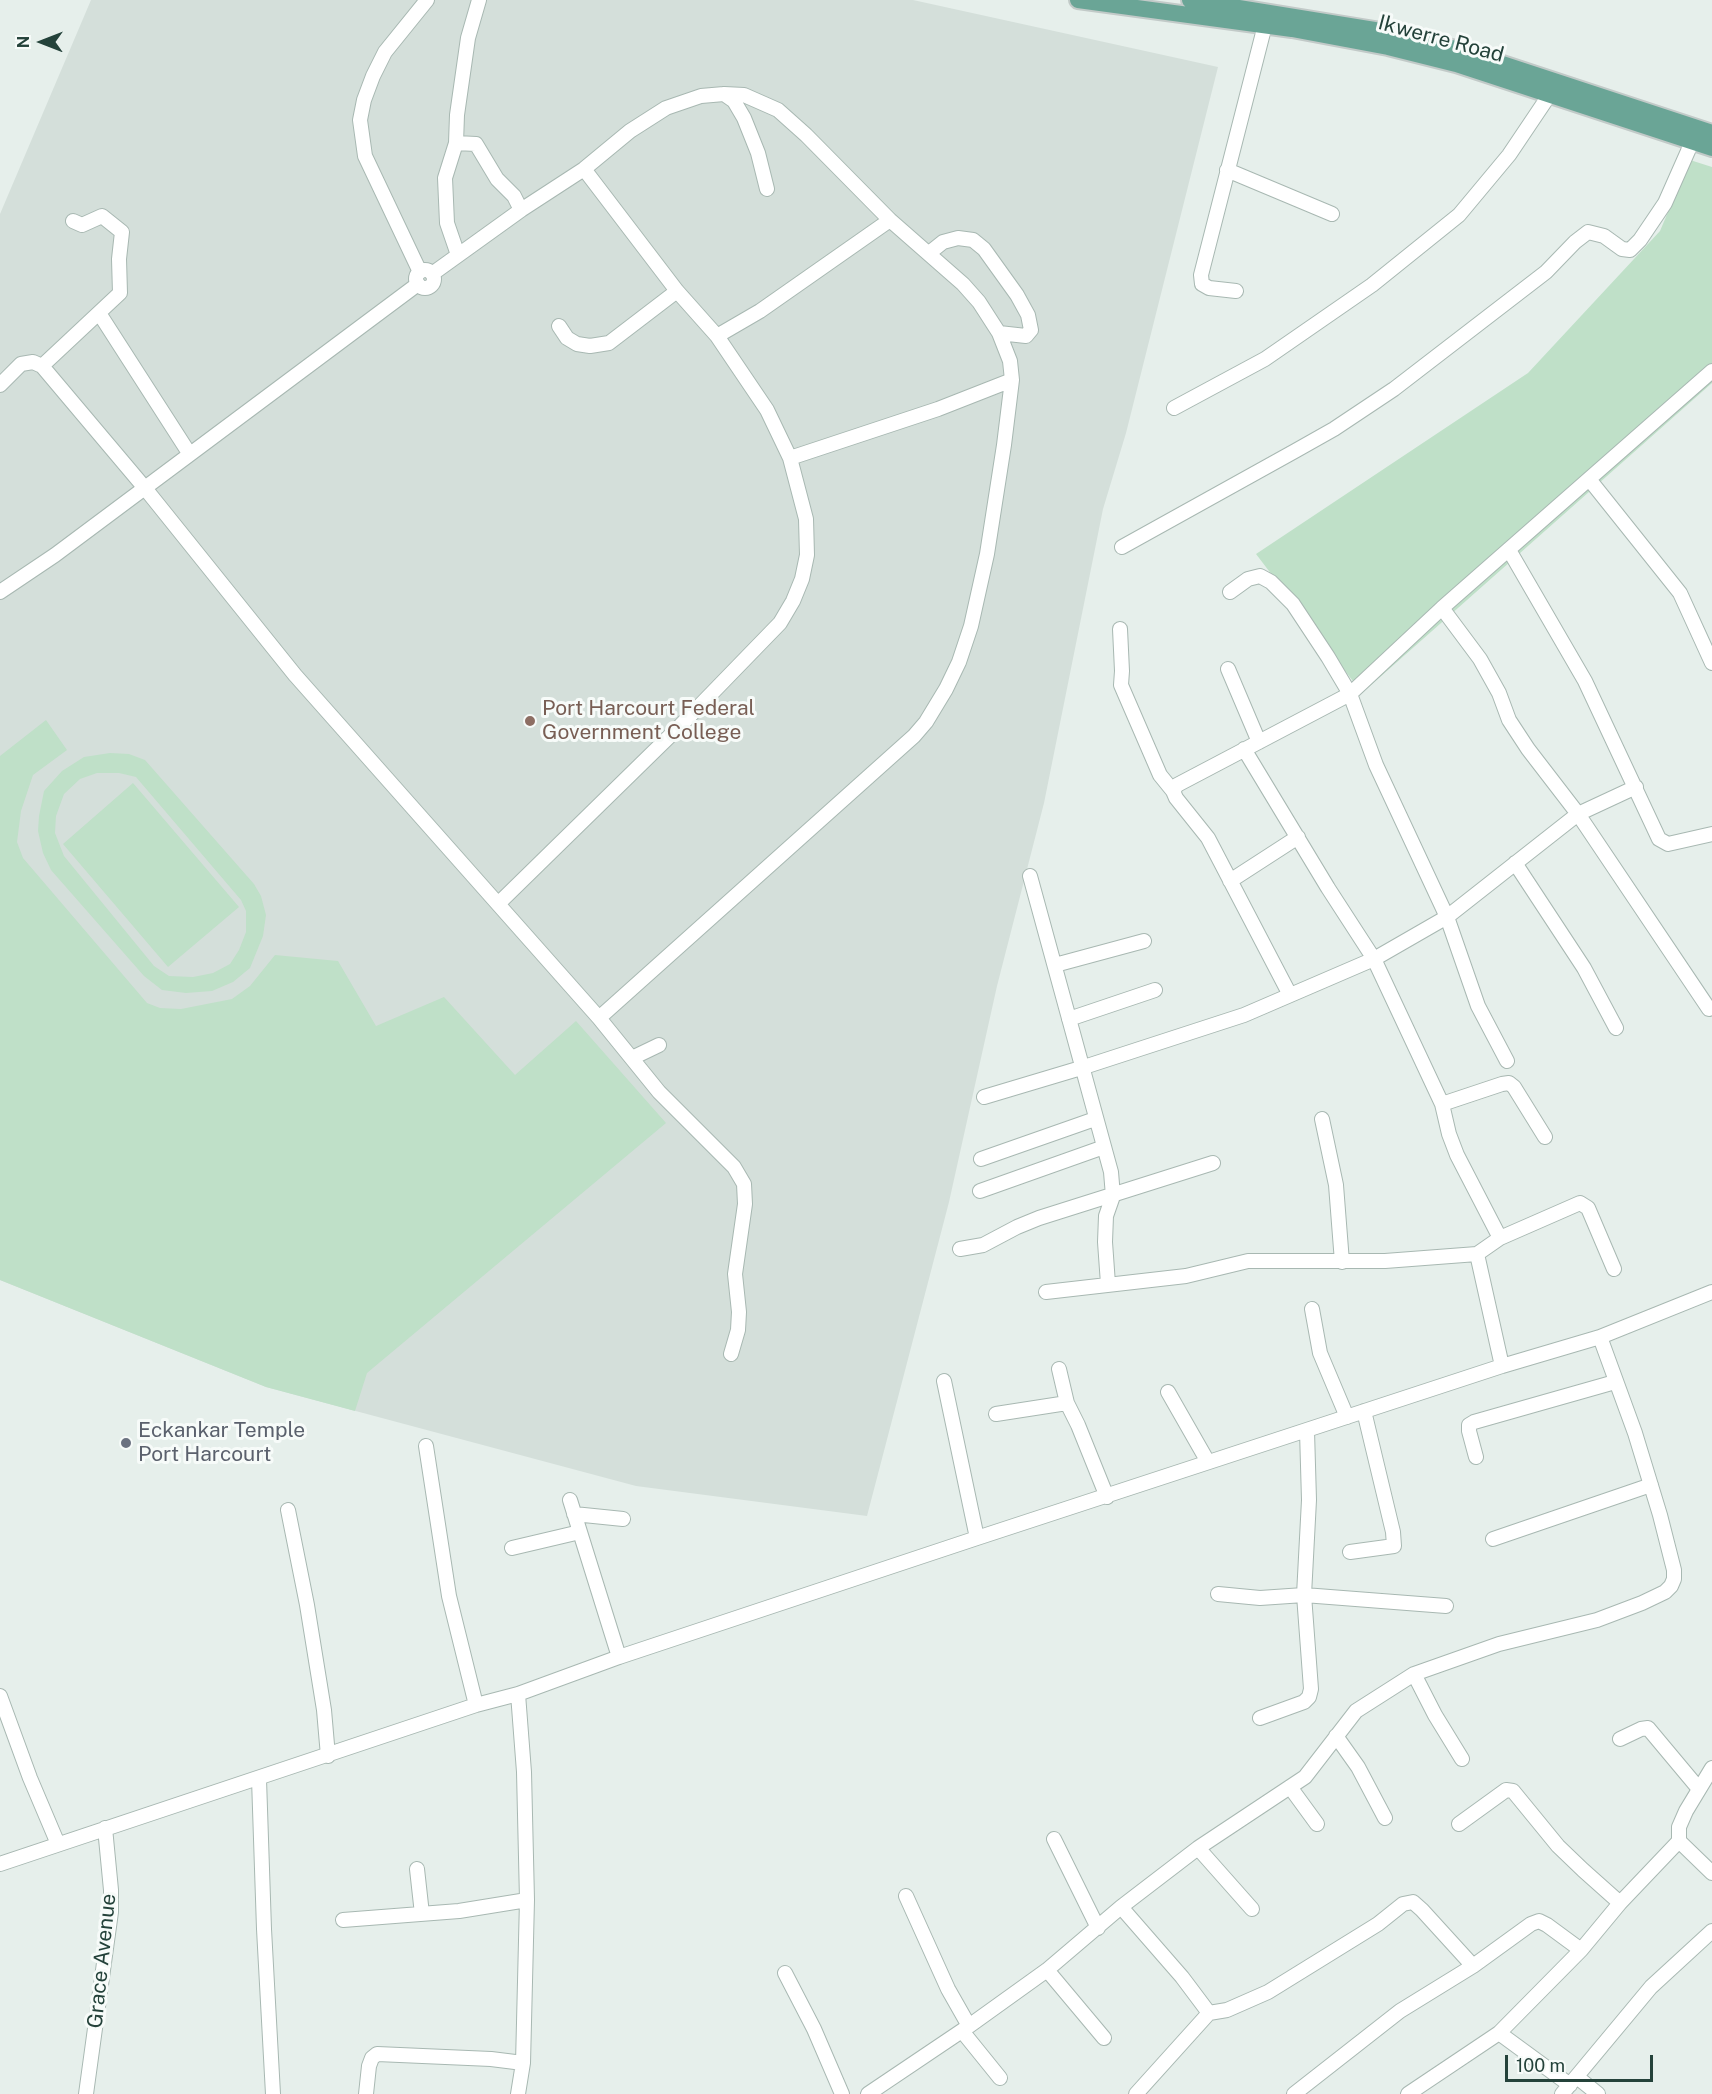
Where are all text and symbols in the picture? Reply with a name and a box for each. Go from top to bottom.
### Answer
street label: Ikwerre Road [1375,10,1507,68]
north arrow [12,12,72,72]
text: N [14,36,33,48]
place label: Port Harcourt Federal Government College [542,696,755,746]
marker: Port Harcourt Federal Government College [523,714,537,728]
place label: Eckankar Temple Port Harcourt [138,1418,305,1468]
marker: Eckankar Temple Port Harcourt [119,1436,133,1450]
street label: Grace Avenue [82,1892,122,2030]
scale bar [1508,2043,1656,2081]
text: 100 m [1516,2055,1565,2076]

